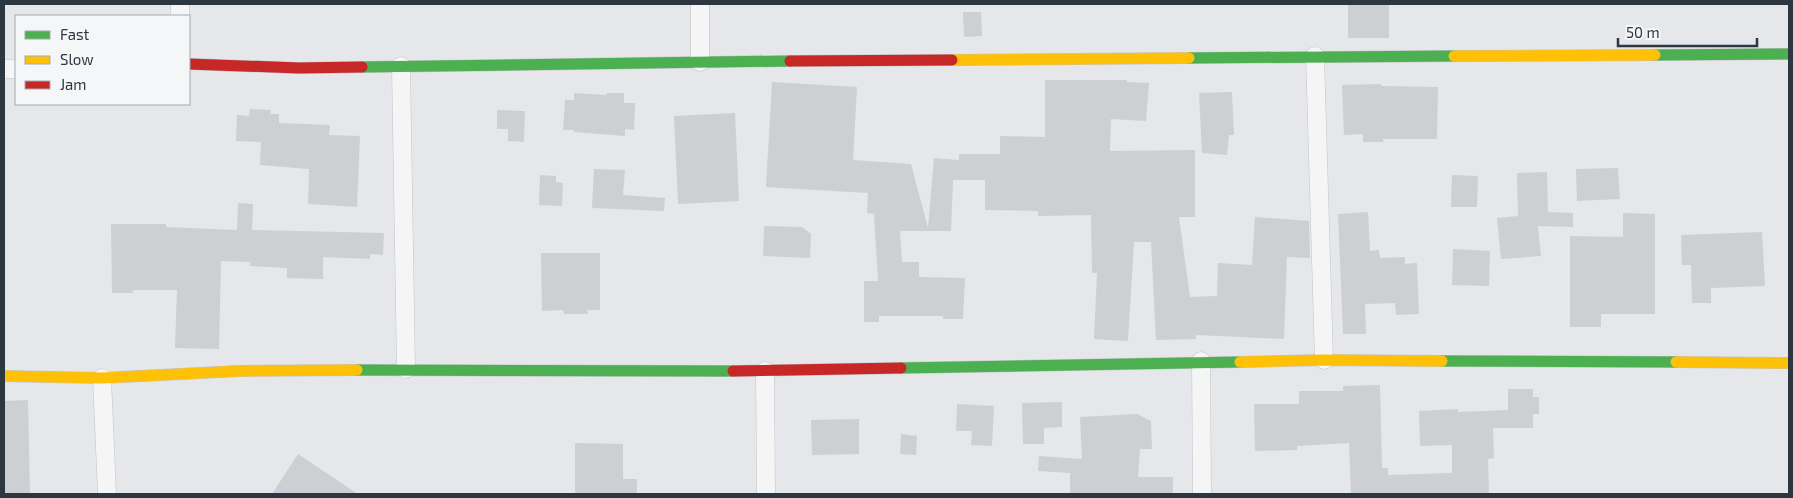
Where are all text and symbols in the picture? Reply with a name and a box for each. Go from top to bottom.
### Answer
legend [15,15,190,105]
scale bar [1618,15,1757,47]
text: 50 m [1626,23,1660,41]
text: Fast [60,25,90,43]
text: Slow [60,50,94,68]
text: Jam [60,75,86,93]

